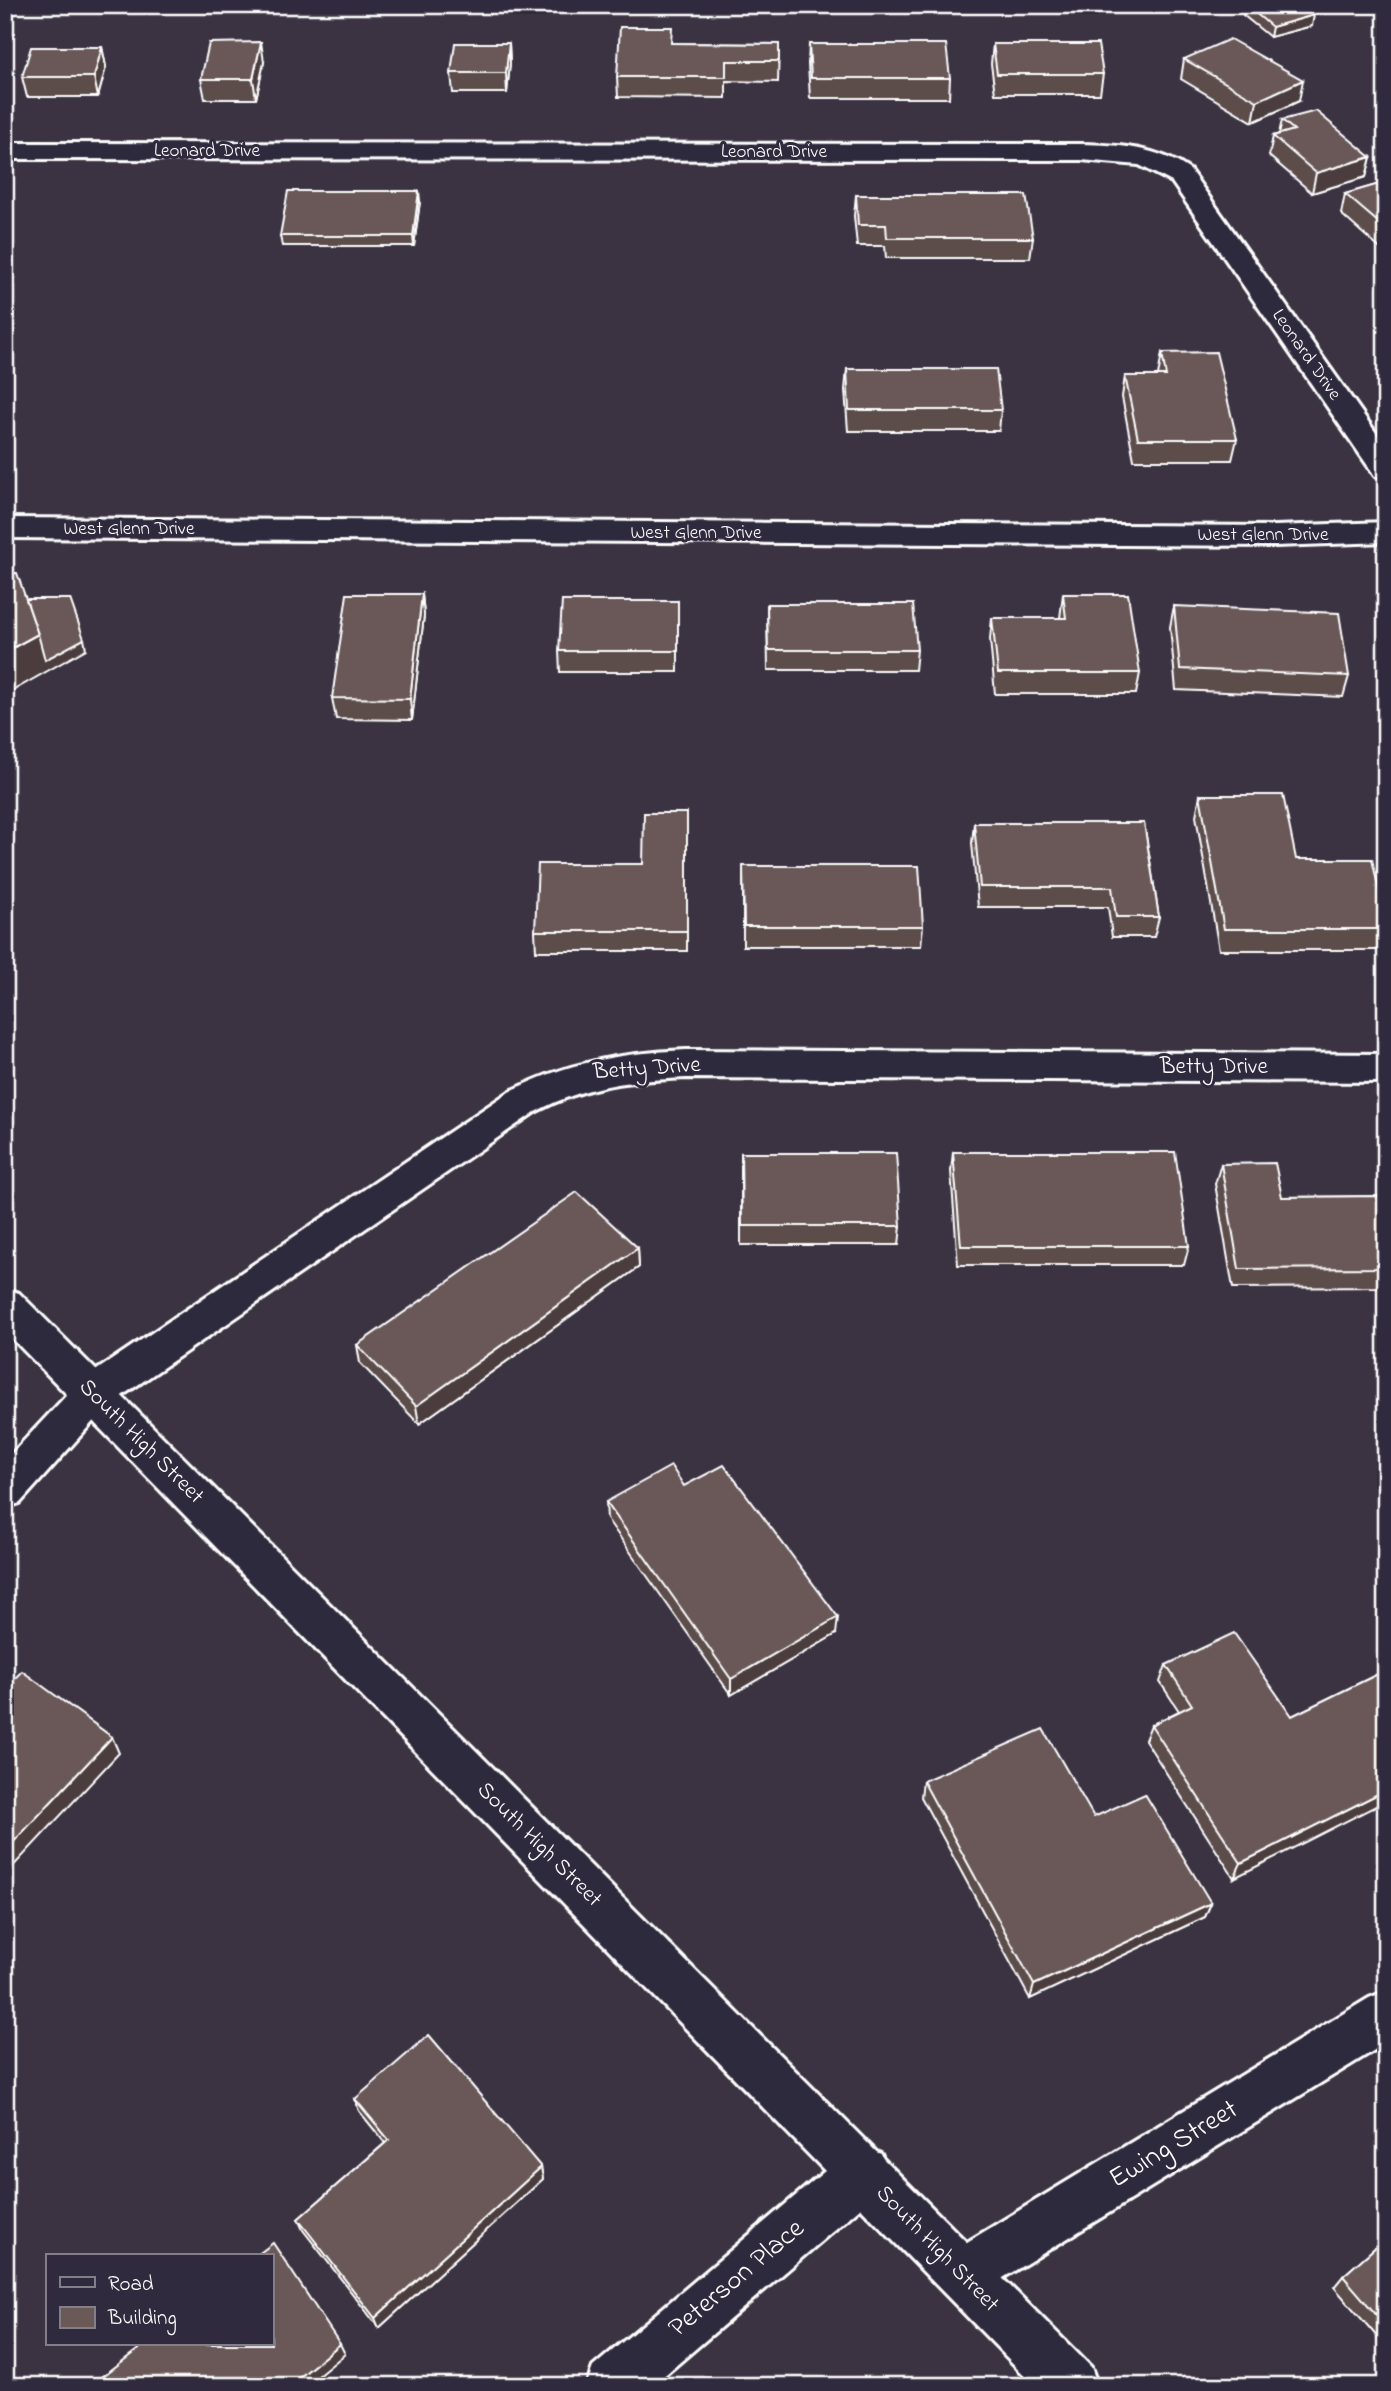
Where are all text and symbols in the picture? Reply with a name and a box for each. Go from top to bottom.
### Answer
street label: Leonard Drive [154,138,261,165]
street label: Leonard Drive [721,139,828,166]
street label: Leonard Drive [1265,304,1348,407]
street label: West Glenn Drive [64,516,195,543]
street label: West Glenn Drive [631,520,762,547]
street label: West Glenn Drive [1198,522,1329,549]
street label: Betty Drive [591,1049,703,1091]
street label: Betty Drive [1159,1051,1269,1086]
street label: South High Street [70,1372,211,1513]
street label: South High Street [468,1775,609,1916]
street label: Ewing Street [1102,2090,1246,2200]
street label: South High Street [867,2178,1007,2321]
street label: Peterson Place [660,2209,814,2348]
legend [46,2254,273,2346]
text: Road [108,2270,154,2300]
text: Building [107,2304,177,2336]

